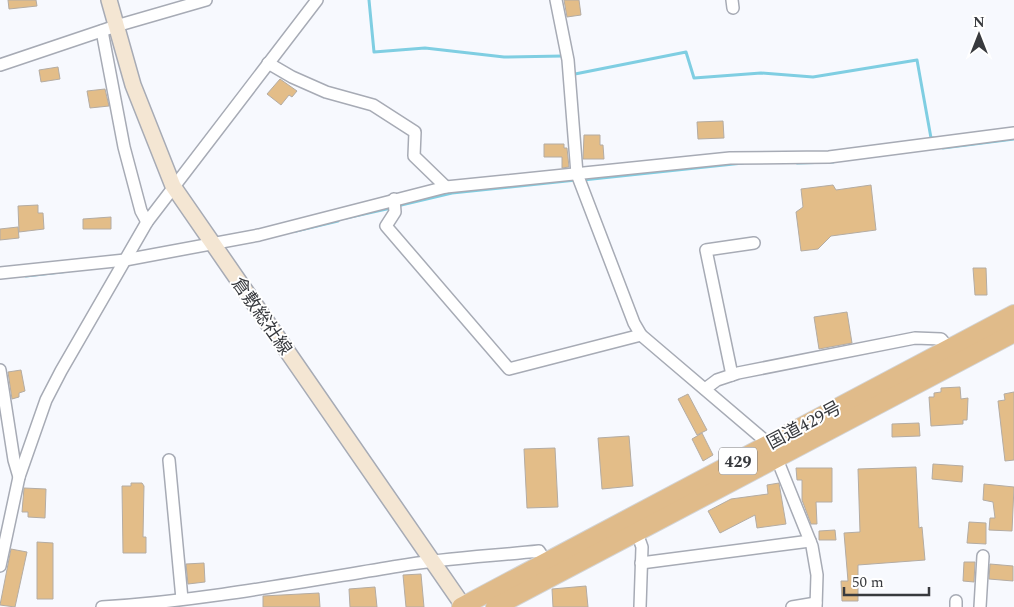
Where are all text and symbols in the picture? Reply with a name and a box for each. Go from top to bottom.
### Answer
north arrow [954,10,1004,60]
text: N [973,12,985,33]
street label: 倉敷総社線 [225,272,298,361]
street label: 国道429号 [762,395,846,456]
road number: 429 [719,448,757,474]
scale bar [844,564,929,596]
text: 50 m [852,571,884,594]

